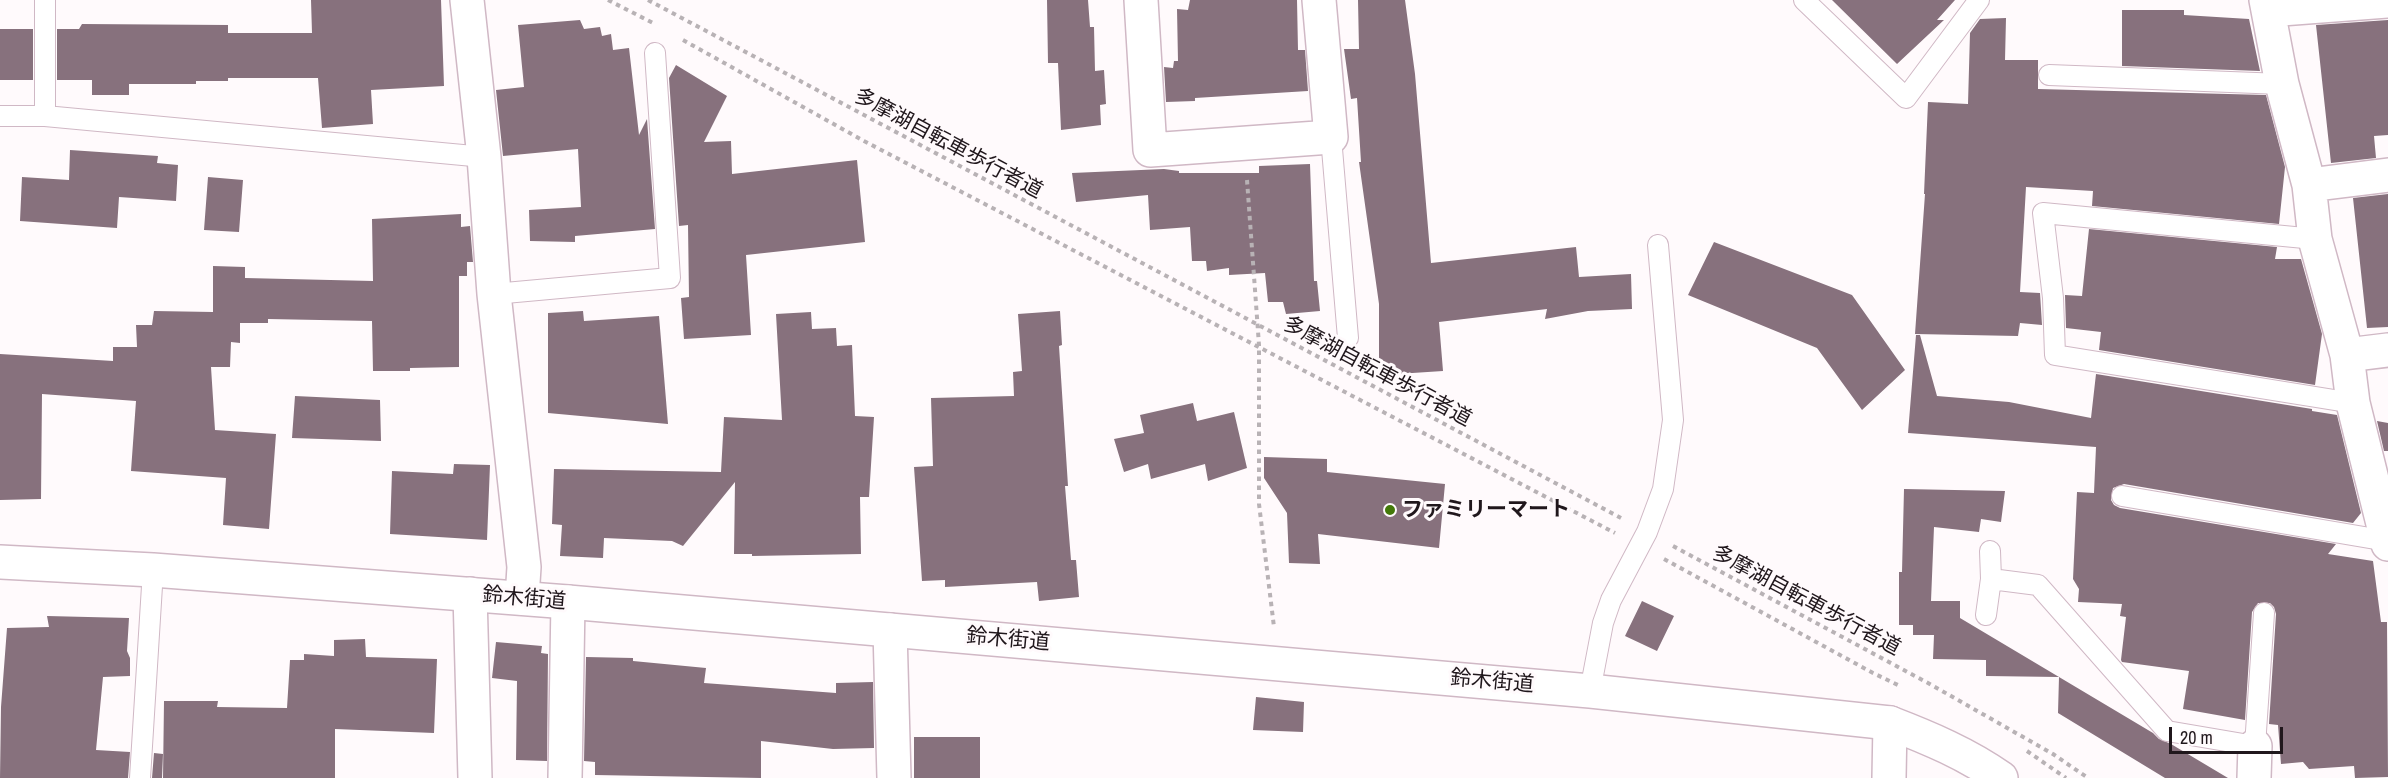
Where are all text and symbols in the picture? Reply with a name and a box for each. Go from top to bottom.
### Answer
street label: 多摩湖自転車歩行者道 [849,84,1047,204]
street label: 多摩湖自転車歩行者道 [1278,312,1476,432]
place label: ファミリーマート [1402,497,1570,523]
marker: ファミリーマート [1383,503,1397,517]
street label: 多摩湖自転車歩行者道 [1707,541,1905,661]
street label: 鈴木街道 [481,583,567,615]
street label: 鈴木街道 [965,624,1051,656]
street label: 鈴木街道 [1449,666,1535,698]
scale bar [2172,715,2286,753]
text: 20 m [2180,725,2213,750]

